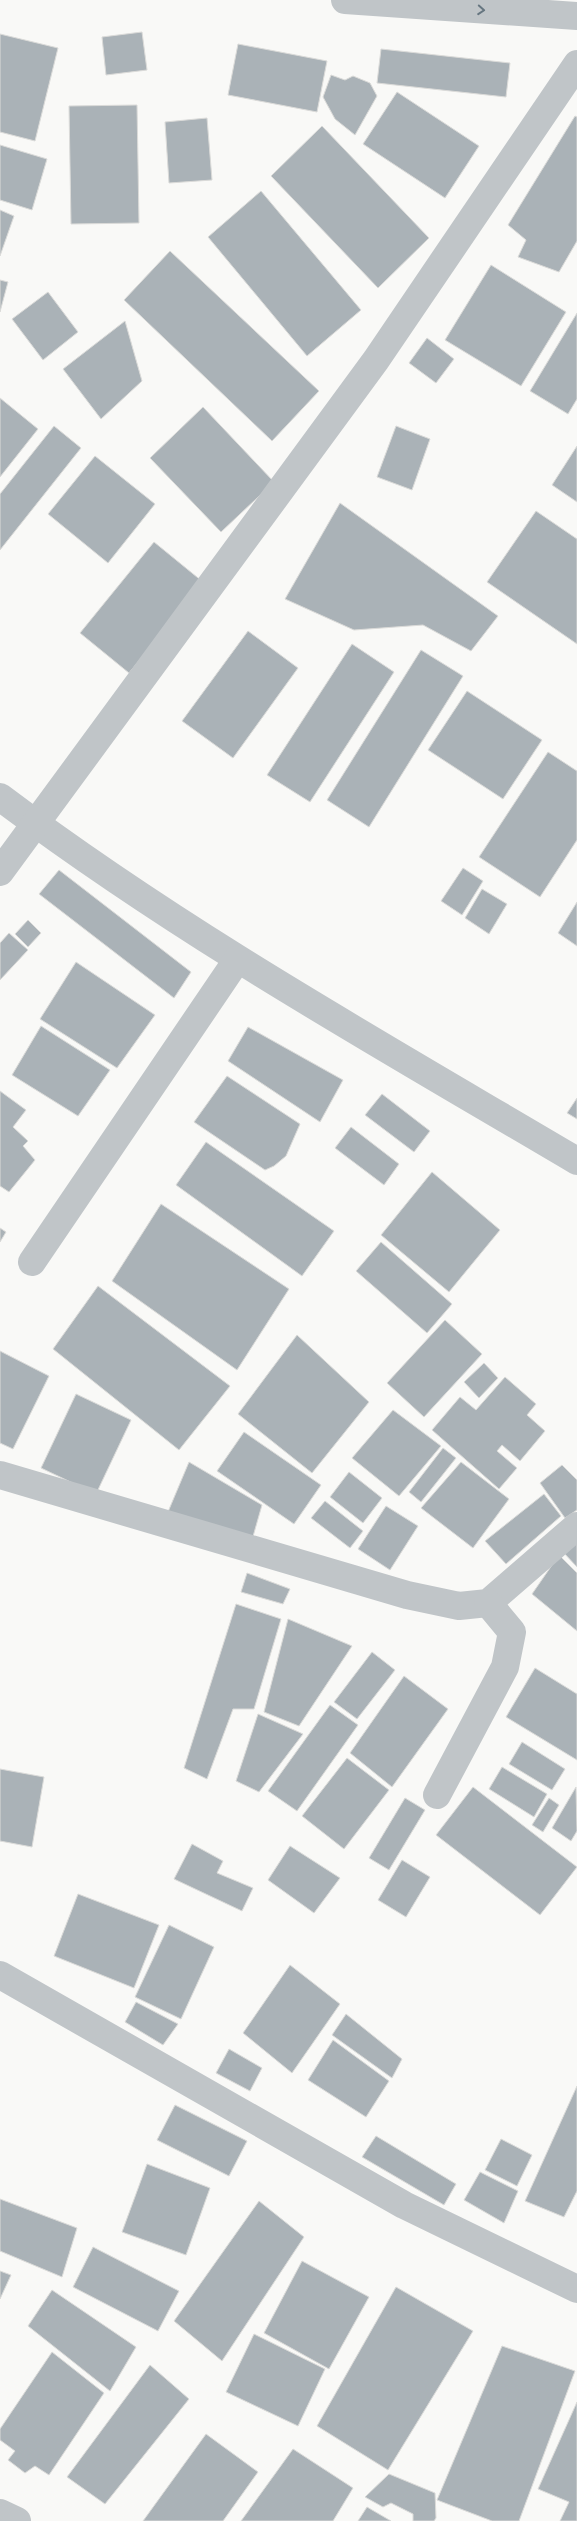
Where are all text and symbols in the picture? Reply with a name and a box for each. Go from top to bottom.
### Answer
one-way arrow [477,5,485,16]

